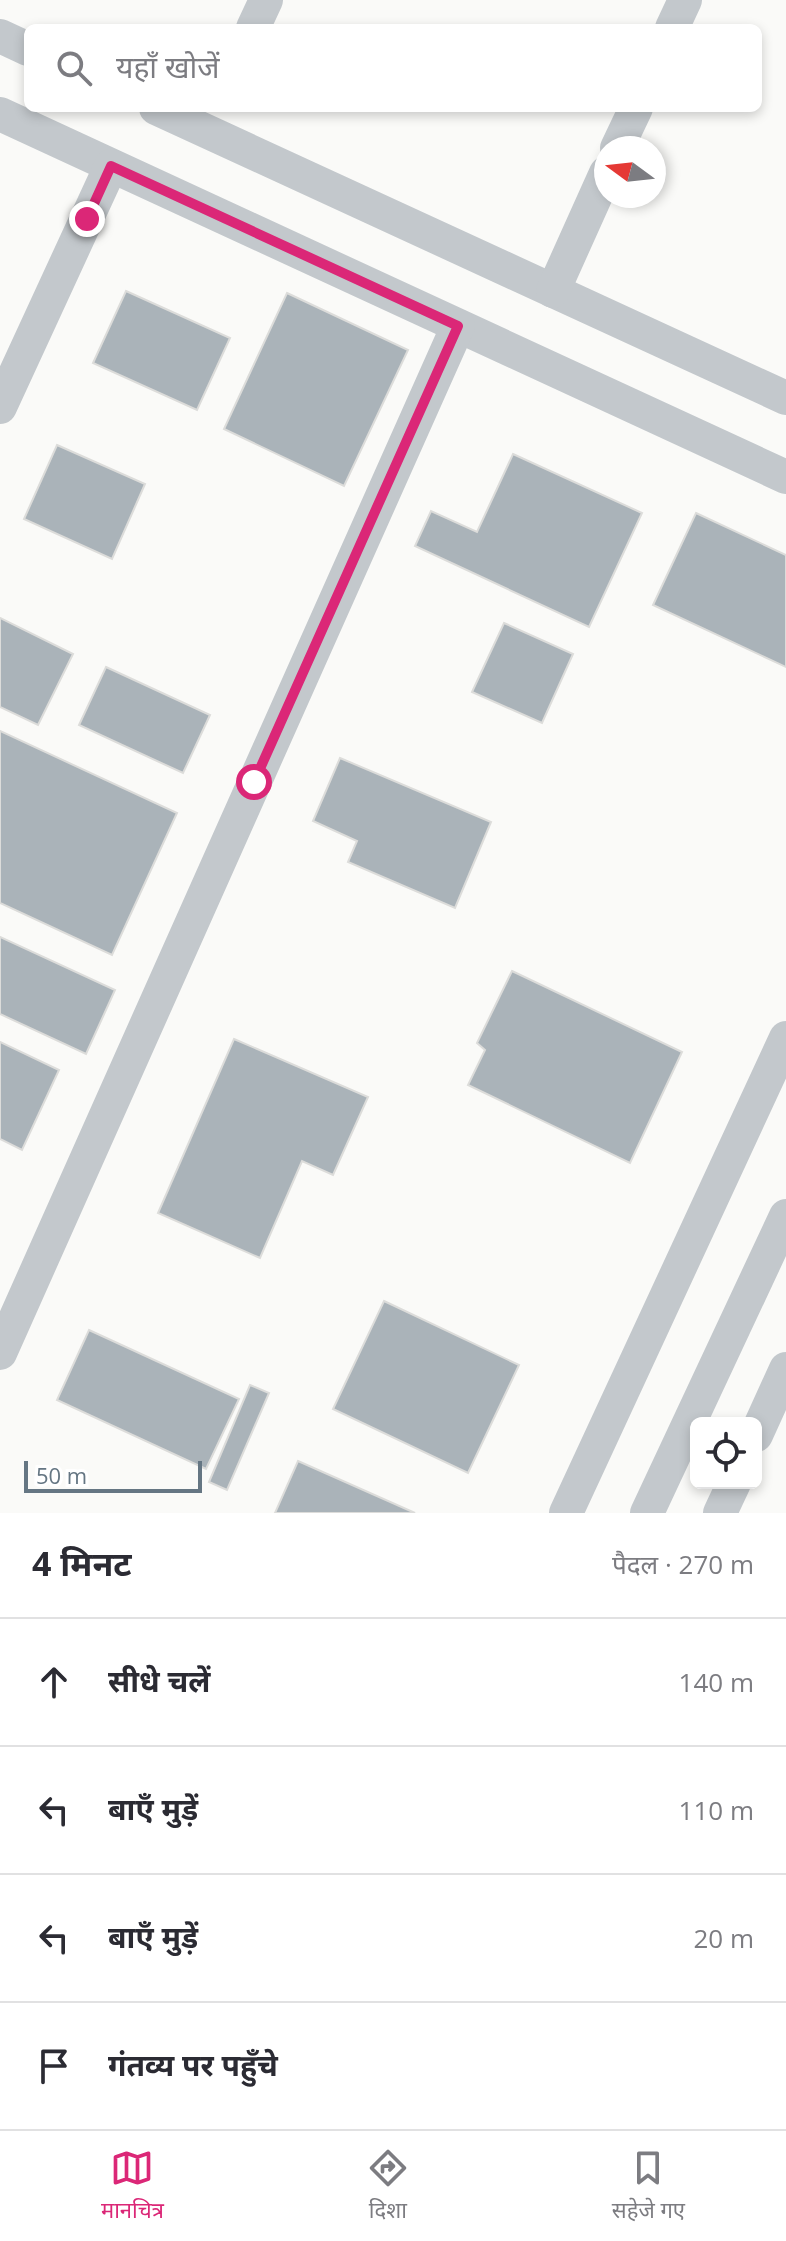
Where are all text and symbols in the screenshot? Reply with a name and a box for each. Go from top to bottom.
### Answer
search box [24,24,762,112]
icon: search [52,46,96,90]
text: यहाँ खोजें [116,46,219,87]
north arrow [594,136,666,208]
route end [69,201,105,237]
route start [236,764,272,800]
map controls [690,1417,762,1489]
button: locate [690,1417,762,1489]
scale bar [24,1457,202,1493]
text: 50 m [36,1460,87,1490]
text: 4 मिनट [32,1540,132,1586]
text: पैदल · 270 m [612,1546,754,1582]
icon: ahead [32,1660,76,1704]
text: सीधे चलें [108,1660,210,1701]
text: 140 m [679,1664,754,1700]
icon: left [32,1788,76,1832]
text: बाएँ मुड़ें [108,1788,198,1829]
text: 110 m [679,1792,754,1828]
icon: left [32,1916,76,1960]
text: बाएँ मुड़ें [108,1916,198,1957]
text: 20 m [693,1920,754,1956]
icon: arrive [32,2044,76,2088]
text: गंतव्य पर पहुँचे [108,2044,278,2085]
tab: मानचित्र [101,2146,164,2227]
tab: दिशा [366,2146,410,2227]
tab: सहेजे गए [612,2146,685,2227]

